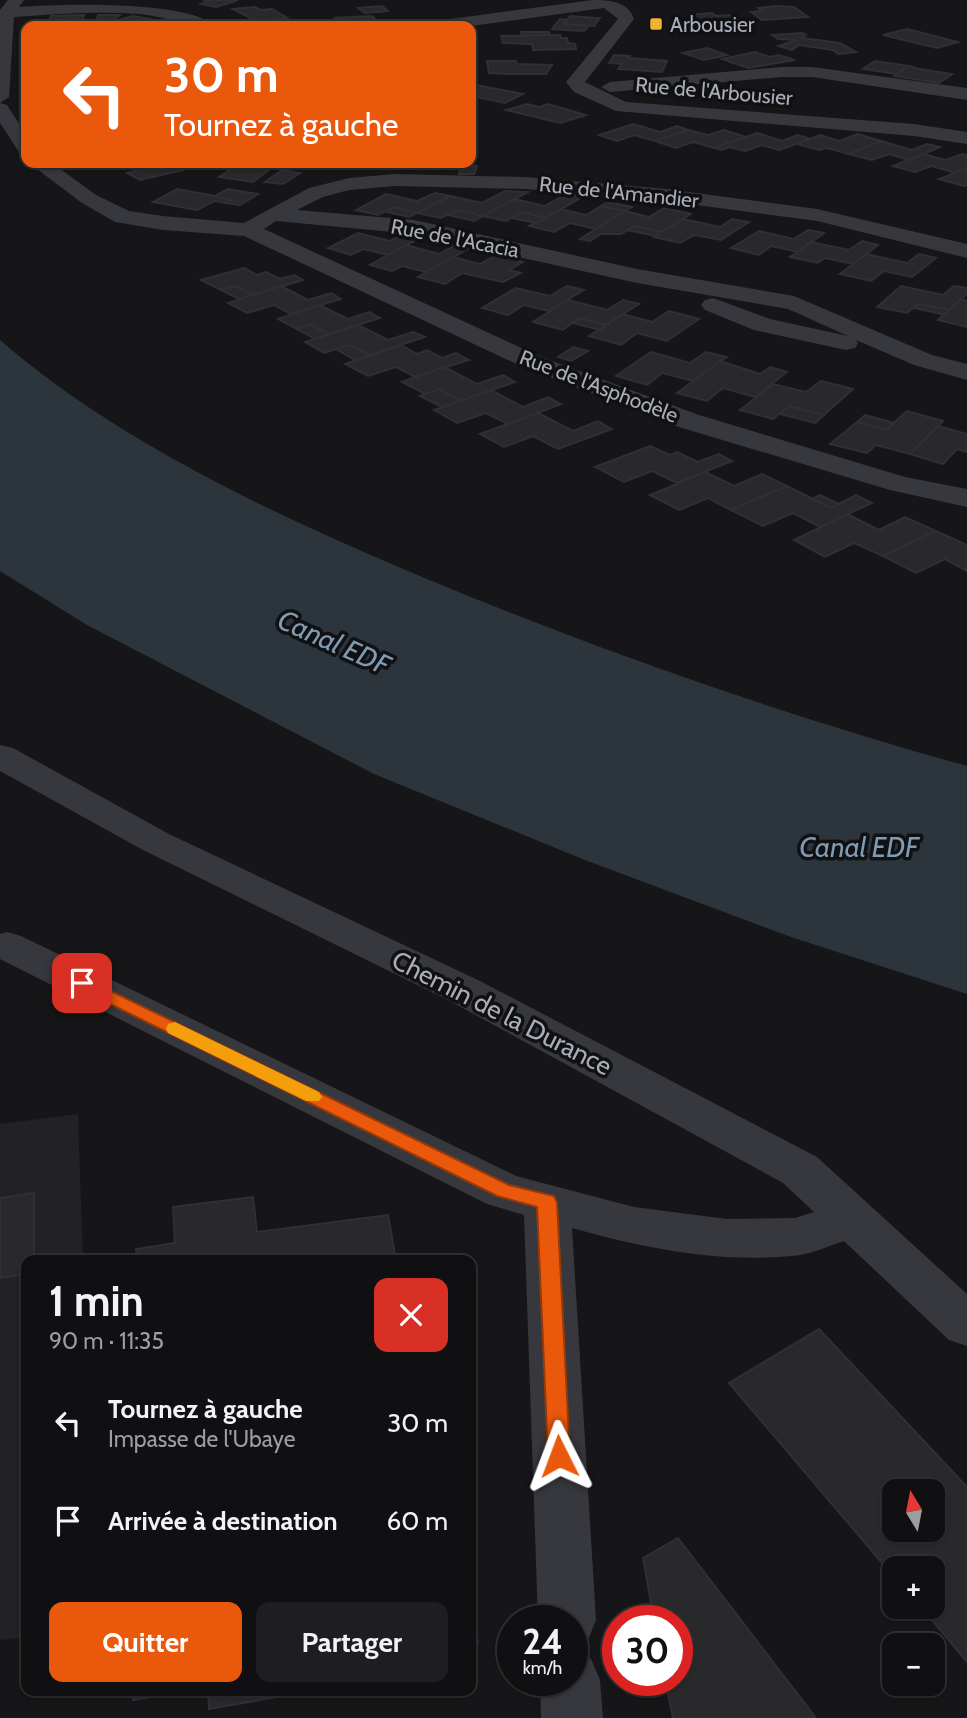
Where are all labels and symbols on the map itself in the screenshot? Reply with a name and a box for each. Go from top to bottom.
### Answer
place label: Arbousier [670,12,755,37]
marker: Arbousier [648,16,664,32]
street label: Rue de l'Arbousier [634,72,794,110]
street label: Rue de l'Amandier [538,171,700,213]
street label: Rue de l'Acacia [389,213,521,263]
street label: Rue de l'Asphodèle [516,344,682,428]
water label: Canal EDF [273,602,398,683]
water label: Canal EDF [799,830,921,864]
street label: Chemin de la Durance [387,944,617,1082]
pin [52,953,112,1013]
position arrow [522,1419,596,1493]
north arrow [882,1479,945,1542]
speed limit sign: 30 [602,1605,693,1696]

